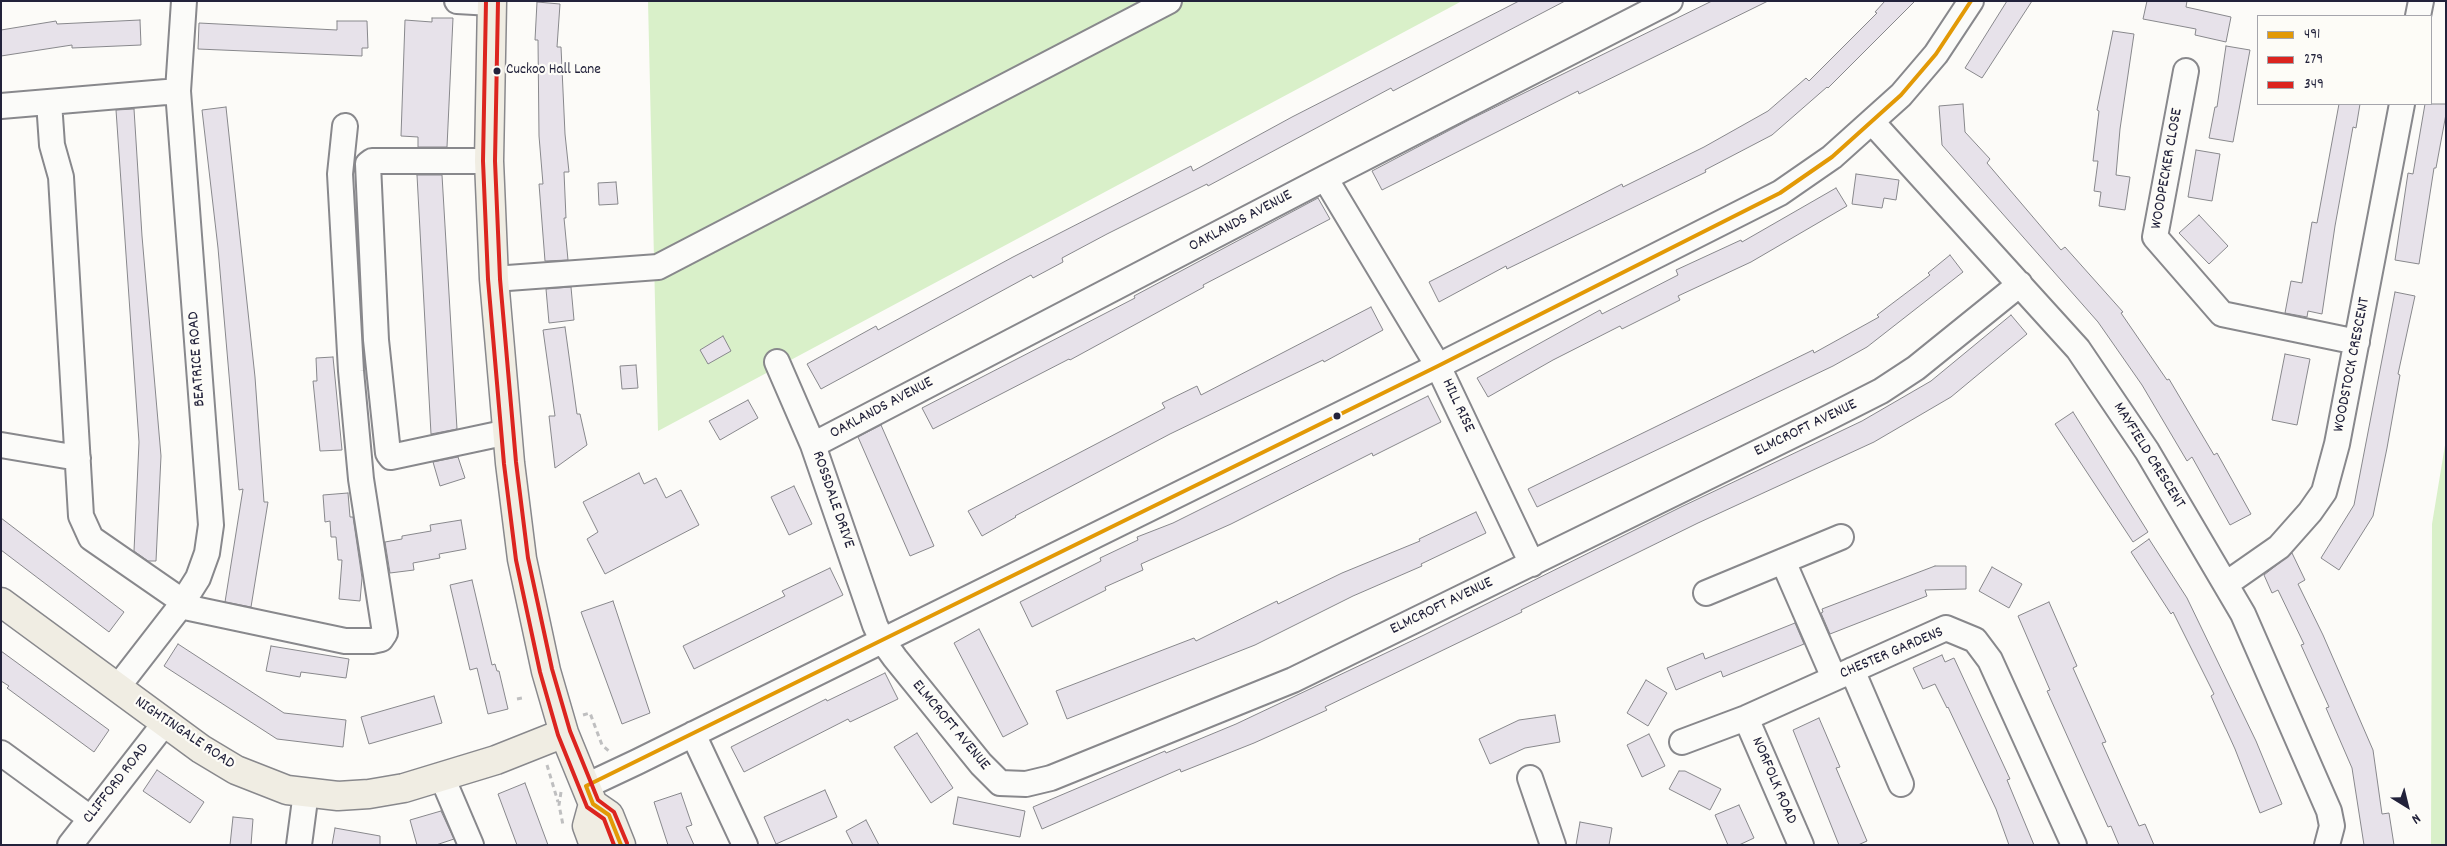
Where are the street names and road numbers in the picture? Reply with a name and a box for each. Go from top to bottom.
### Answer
street label: WOODPECKER CLOSE [2148,107,2188,231]
street label: OAKLANDS AVENUE [1186,187,1296,257]
street label: WOODSTOCK CRESCENT [2331,296,2375,434]
street label: BEATRICE ROAD [185,311,211,407]
street label: OAKLANDS AVENUE [827,374,937,444]
street label: HILL RISE [1436,376,1478,436]
street label: ELMCROFT AVENUE [1752,396,1860,462]
street label: MAYFIELD CRESCENT [2108,399,2188,513]
street label: ROSSDALE DRIVE [806,449,858,551]
street label: ELMCROFT AVENUE [1388,574,1496,640]
street label: CHESTER GARDENS [1837,624,1947,684]
street label: ELMCROFT AVENUE [907,677,993,775]
street label: NIGHTINGALE ROAD [130,693,238,775]
street label: NORFOLK ROAD [1746,735,1800,827]
street label: CLIFFORD ROAD [80,740,154,828]

